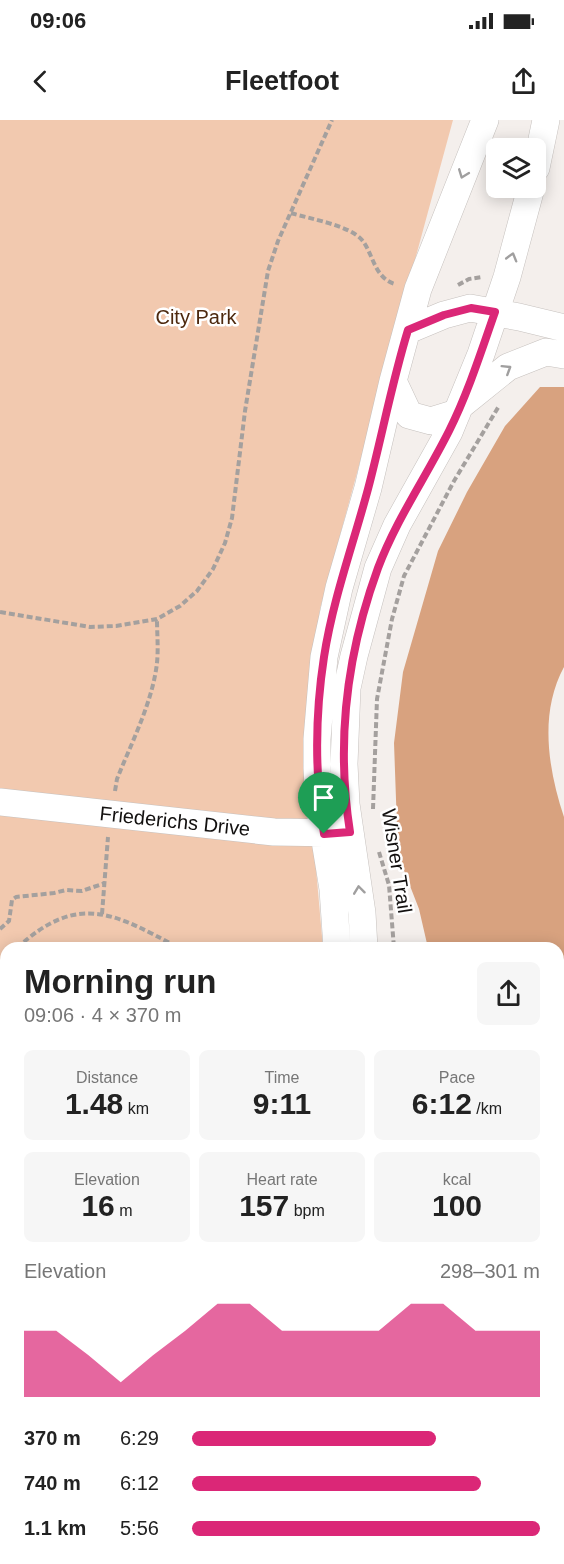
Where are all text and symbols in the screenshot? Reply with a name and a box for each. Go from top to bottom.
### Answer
text: 09:06 [30,8,86,33]
icon: back [24,65,57,98]
icon: share [507,65,540,98]
text: Fleetfoot [225,66,339,96]
map controls [486,138,546,198]
button: layers [486,138,546,198]
one-way arrow [458,168,470,179]
one-way arrow [505,252,517,262]
park label: City Park [155,306,238,328]
one-way arrow [501,365,511,377]
pin [298,772,349,834]
icon: arrive [307,781,340,814]
street label: Friederichs Drive [99,802,251,840]
street label: Wisner Trail [378,807,416,915]
one-way arrow [354,885,366,894]
button: share [477,962,540,1025]
text: Morning run [24,963,216,1000]
text: 09:06 · 4 × 370 m [24,1004,181,1026]
text: Distance [76,1069,138,1086]
text: Time [265,1069,299,1086]
text: Pace [439,1069,475,1086]
text: 1.48 [65,1087,123,1120]
text: 9:11 [253,1087,311,1120]
text: 6:12 [412,1087,472,1120]
text: km [123,1100,149,1117]
text: /km [472,1100,502,1117]
text: Elevation [74,1171,140,1188]
text: Heart rate [246,1171,318,1188]
text: kcal [443,1171,471,1188]
text: 16 [81,1189,115,1222]
text: 157 [239,1189,289,1222]
text: 100 [432,1189,482,1222]
text: m [115,1202,133,1219]
text: bpm [289,1202,325,1219]
text: Elevation [24,1260,106,1282]
text: 298–301 m [440,1260,540,1282]
text: 370 m [24,1427,81,1449]
text: 6:29 [120,1427,159,1449]
text: 740 m [24,1472,81,1494]
text: 6:12 [120,1472,159,1494]
text: 1.1 km [24,1517,86,1539]
text: 5:56 [120,1517,159,1539]

